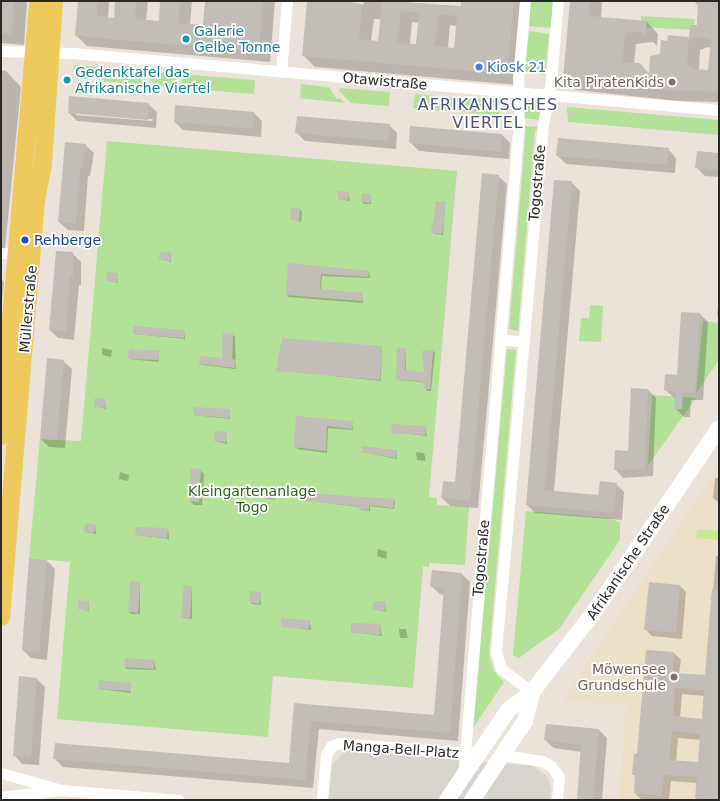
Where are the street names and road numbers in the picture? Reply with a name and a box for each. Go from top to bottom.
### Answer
street label: Otawistraße [342,69,428,93]
street label: Togostraße [525,144,549,222]
street label: Müllerstraße [16,265,40,353]
street label: Afrikanische Straße [583,501,673,623]
street label: Togostraße [469,519,493,597]
street label: Manga-Bell-Platz [342,737,460,761]

